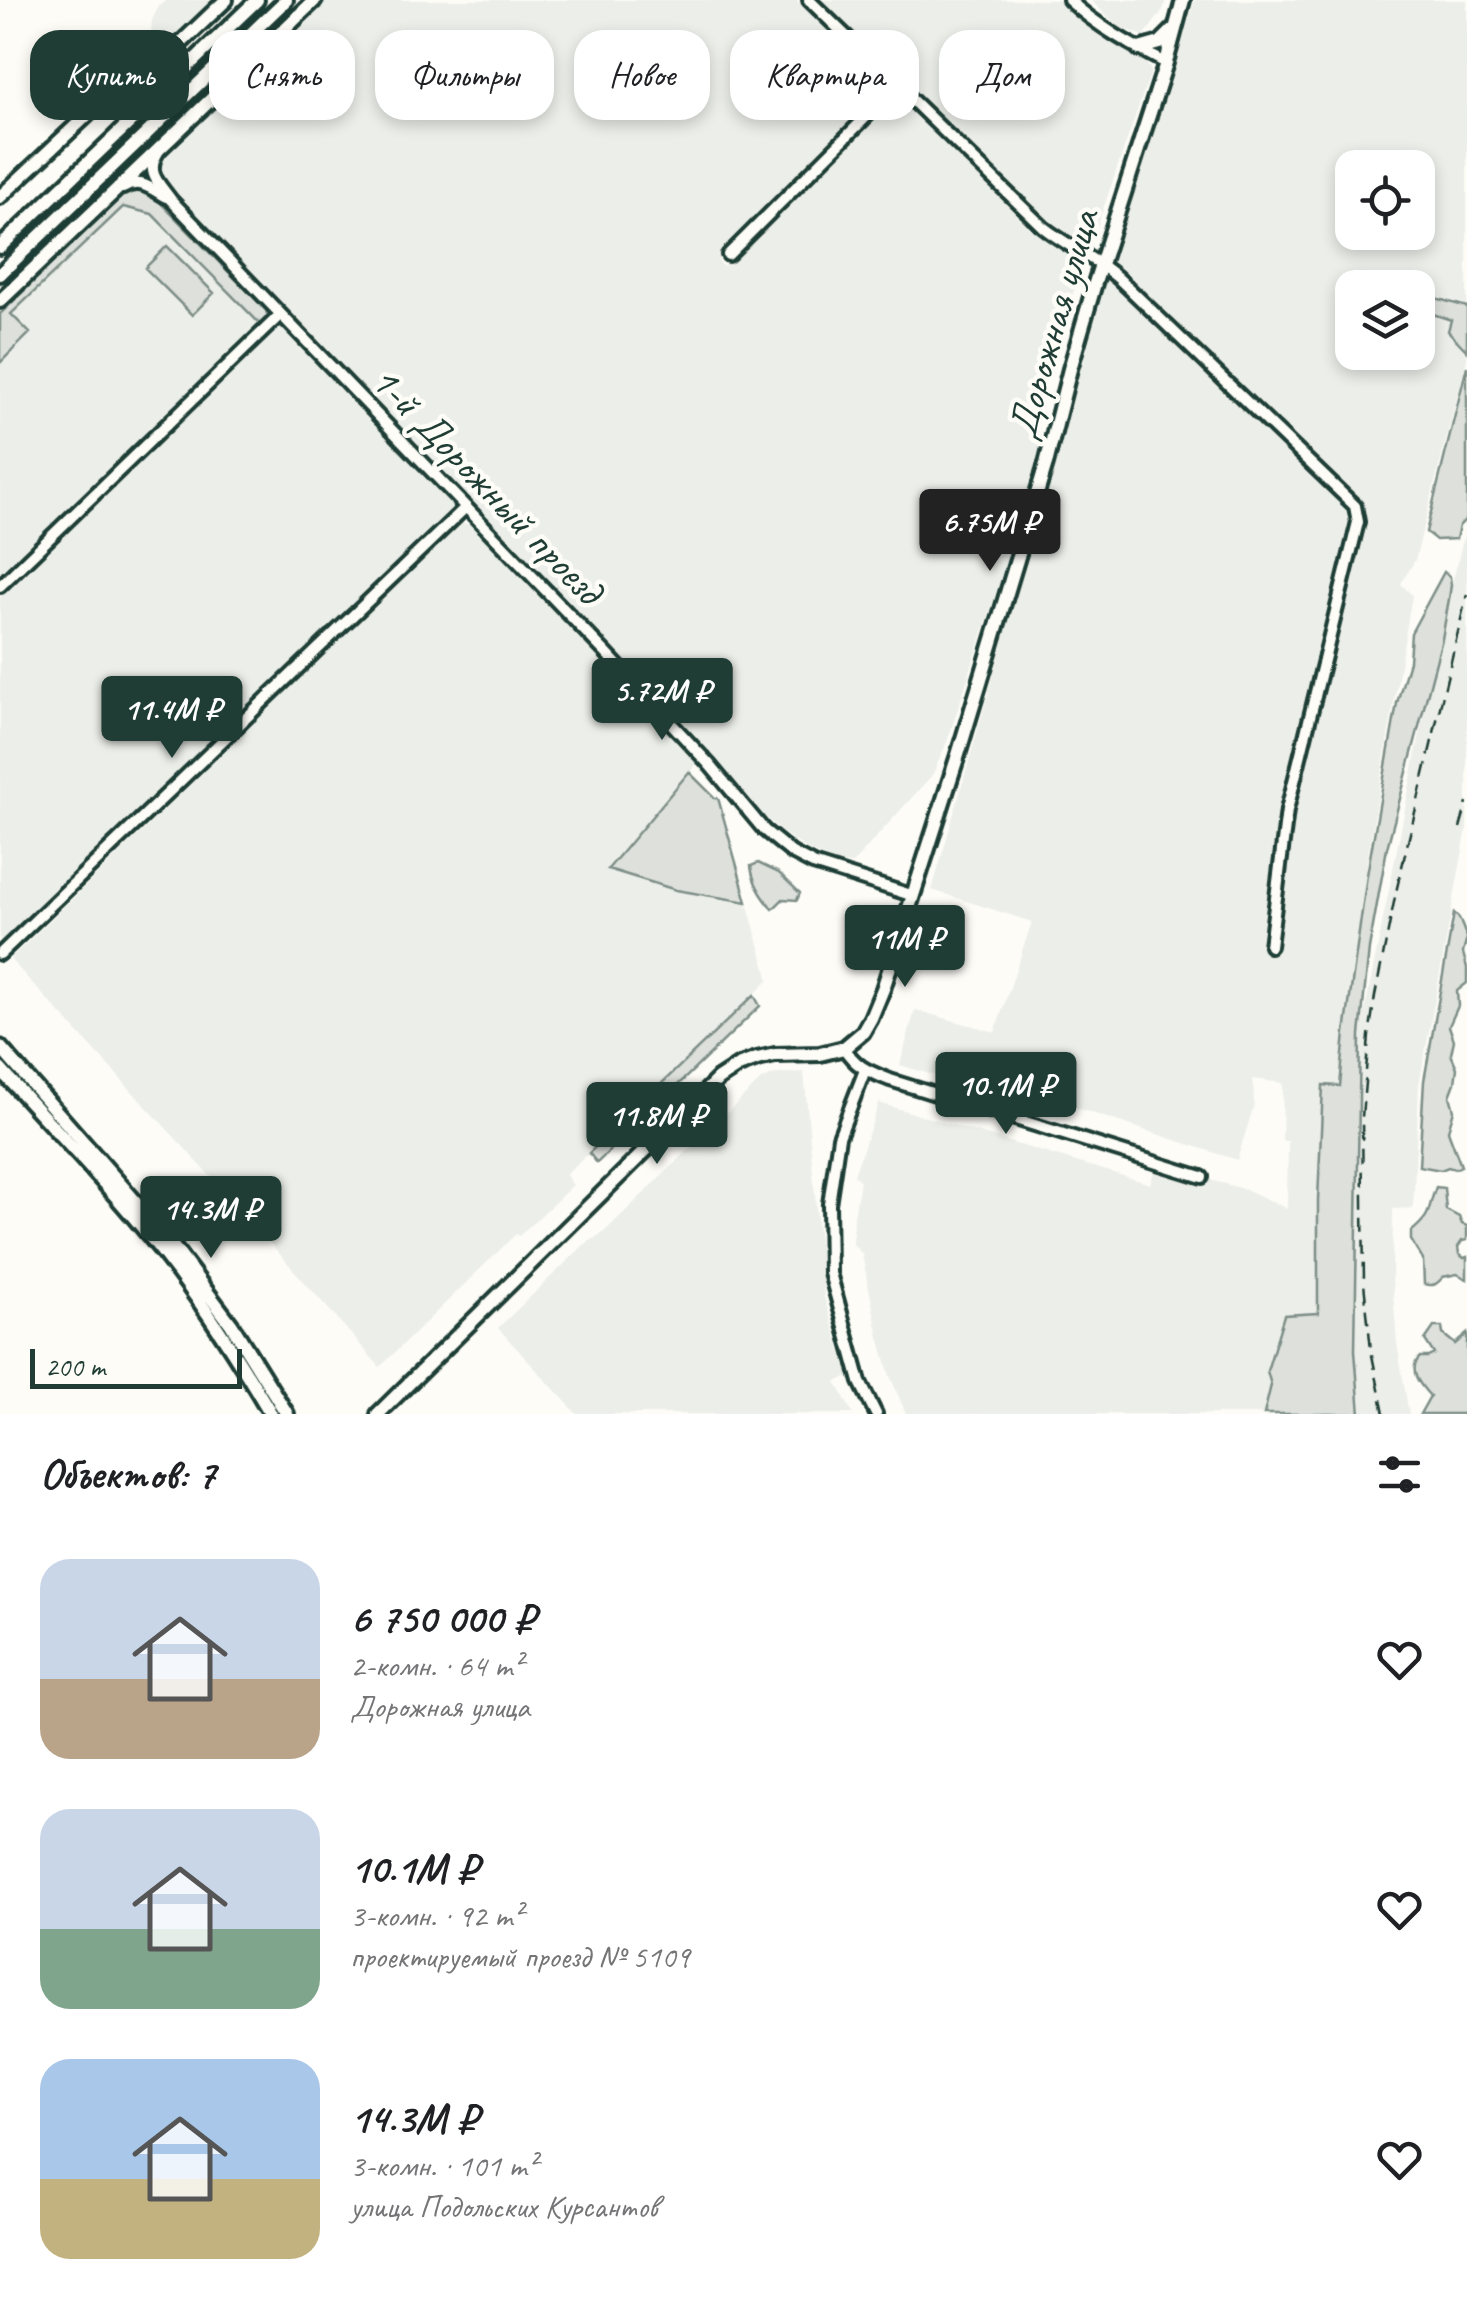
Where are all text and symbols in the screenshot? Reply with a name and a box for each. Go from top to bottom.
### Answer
chip: Купить [30,30,189,120]
chip: Снять [209,30,355,120]
chip: Фильтры [375,30,554,120]
chip: Новое [574,30,710,120]
chip: Квартира [730,30,919,120]
chip: Дом [939,30,1065,120]
map controls [1335,150,1435,370]
button: locate [1335,150,1435,250]
street label: Дорожная улица [995,201,1112,445]
button: layers [1335,270,1435,370]
street label: 1-й Дорожный проезд [359,354,617,619]
pin: 6.75M ₽ [898,489,1082,574]
text: 6.75M ₽ [941,501,1039,542]
pin: 5.72M ₽ [570,658,754,743]
text: 5.72M ₽ [614,670,710,711]
pin: 11.4M ₽ [80,676,264,761]
text: 11.4M ₽ [123,688,221,729]
pin: 11M ₽ [835,905,975,990]
text: 11M ₽ [867,917,943,958]
pin: 10.1M ₽ [914,1052,1098,1137]
text: 10.1M ₽ [957,1064,1055,1105]
pin: 11.8M ₽ [565,1082,749,1167]
text: 11.8M ₽ [608,1094,706,1135]
pin: 14.3M ₽ [119,1176,303,1261]
text: 14.3M ₽ [162,1188,260,1229]
scale bar [30,1344,242,1388]
text: 200 m [45,1349,105,1384]
icon: filters [1372,1447,1427,1502]
text: Объектов: 7 [40,1448,215,1501]
text: 6 750 000 ₽ [350,1592,535,1645]
icon: home [120,1599,240,1719]
icon: heart [1372,1632,1427,1687]
text: 2-комн. · 64 m² [350,1645,522,1686]
text: Дорожная улица [350,1686,530,1727]
text: 10.1M ₽ [350,1842,478,1895]
icon: home [120,1849,240,1969]
icon: heart [1372,1882,1427,1937]
text: 3-комн. · 92 m² [350,1895,522,1936]
text: проектируемый проезд № 5109 [350,1936,690,1977]
text: 14.3M ₽ [350,2092,478,2145]
icon: home [120,2099,240,2219]
icon: heart [1372,2132,1427,2187]
text: 3-комн. · 101 m² [350,2145,537,2186]
text: улица Подольских Курсантов [350,2186,658,2227]

